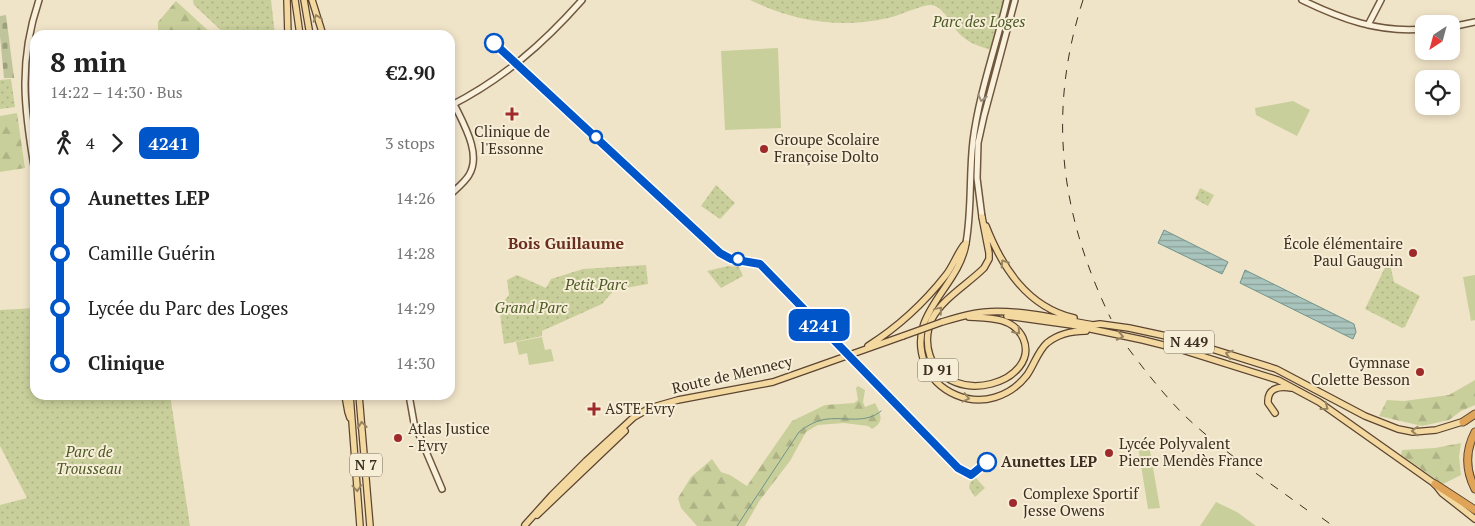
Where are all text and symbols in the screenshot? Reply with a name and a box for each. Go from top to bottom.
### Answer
park label: Parc des Loges [931,11,1026,31]
one-way arrow [313,14,323,22]
north arrow [1415,15,1460,60]
map controls [1415,15,1460,115]
unlabelled marker [484,33,504,53]
text: 8 min [50,43,127,80]
text: €2.90 [386,60,435,85]
button: locate [1415,70,1460,115]
text: 14:22 – 14:30 · Bus [50,81,183,103]
one-way arrow [977,94,988,103]
marker: Clinique de l'Essonne [505,107,519,121]
place label: Clinique de l'Essonne [474,121,550,158]
icon: walk [50,129,78,157]
icon: forward [103,129,131,157]
place label: Groupe Scolaire Françoise Dolto [774,129,880,166]
unlabelled marker [589,130,603,144]
text: 4241 [149,131,189,155]
text: 4 [86,132,95,154]
text: 3 stops [385,132,435,154]
marker: Groupe Scolaire Françoise Dolto [758,143,770,155]
text: Aunettes LEP [88,185,210,210]
text: 14:26 [396,187,435,209]
district label: Bois Guillaume [508,232,625,254]
place label: École élémentaire Paul Gauguin [1284,233,1403,270]
text: Camille Guérin [88,240,215,265]
text: 14:28 [396,242,435,264]
marker: École élémentaire Paul Gauguin [1407,247,1419,259]
unlabelled marker [731,252,745,266]
one-way arrow [1000,260,1010,269]
park label: Petit Parc [564,274,628,294]
text: Lycée du Parc des Loges [88,295,288,320]
text: 14:29 [396,297,435,319]
park label: Grand Parc [495,297,568,317]
one-way arrow [934,306,943,315]
line badge: 4241 [784,309,854,341]
text: 4241 [799,313,839,337]
one-way arrow [1011,325,1020,334]
one-way arrow [1115,330,1124,340]
road number: N 449 [1164,331,1214,354]
text: Clinique [88,350,165,375]
street label: Route de Mennecy [670,350,794,398]
one-way arrow [1226,350,1234,360]
text: 14:30 [396,352,435,374]
place label: Gymnase Colette Besson [1311,352,1410,389]
road number: D 91 [918,358,958,382]
marker: Gymnase Colette Besson [1414,366,1426,378]
one-way arrow [962,392,971,403]
place label: ASTE Evry [605,398,675,418]
one-way arrow [1320,400,1329,410]
marker: ASTE Evry [587,402,601,416]
place label: Atlas Justice - Evry [408,418,490,455]
one-way arrow [357,421,368,429]
one-way arrow [1411,426,1419,437]
marker: Atlas Justice - Evry [392,432,404,444]
place label: Lycée Polyvalent Pierre Mendès France [1119,433,1263,470]
park label: Parc de Trousseau [56,441,122,478]
marker: Lycée Polyvalent Pierre Mendès France [1103,447,1115,459]
place label: Aunettes LEP [1001,451,1098,471]
marker: Aunettes LEP [977,452,997,472]
road number: N 7 [350,454,382,476]
place label: Complexe Sportif Jesse Owens [1023,483,1139,520]
one-way arrow [352,485,363,493]
marker: Complexe Sportif Jesse Owens [1007,497,1019,509]

